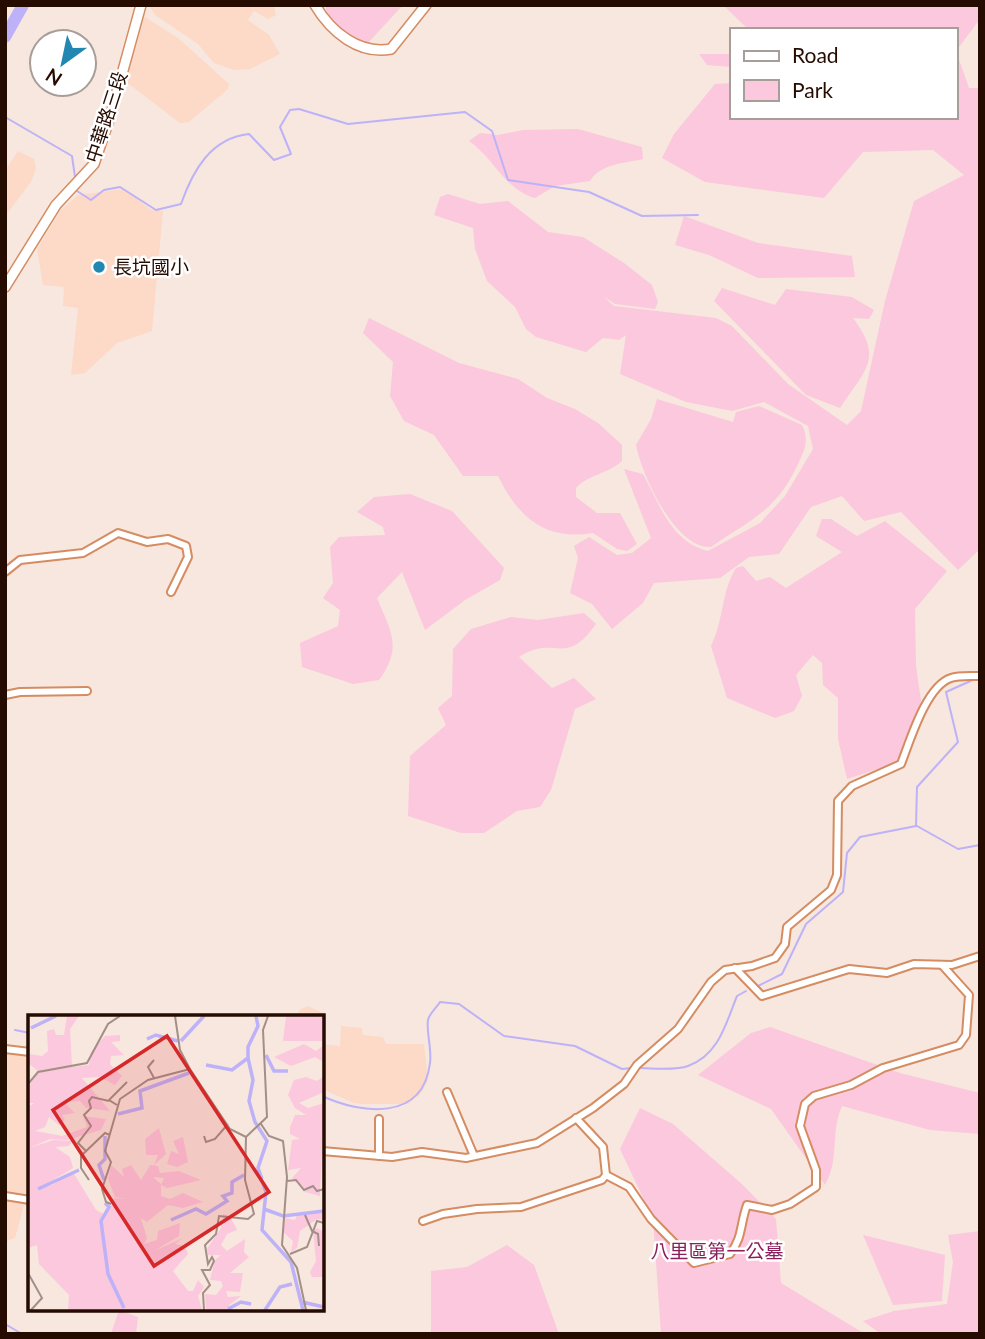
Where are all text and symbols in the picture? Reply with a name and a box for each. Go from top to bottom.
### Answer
north arrow [28,28,98,98]
legend [730,28,957,119]
text: Road [792,42,839,67]
text: N [41,64,66,91]
street label: 中華路三段 [80,68,131,166]
text: Park [792,77,833,102]
place label: 長坑國小 [113,255,189,278]
marker: 長坑國小 [91,259,107,275]
inset map [28,1015,324,1311]
park label: 八里區第一公墓 [650,1239,784,1262]

